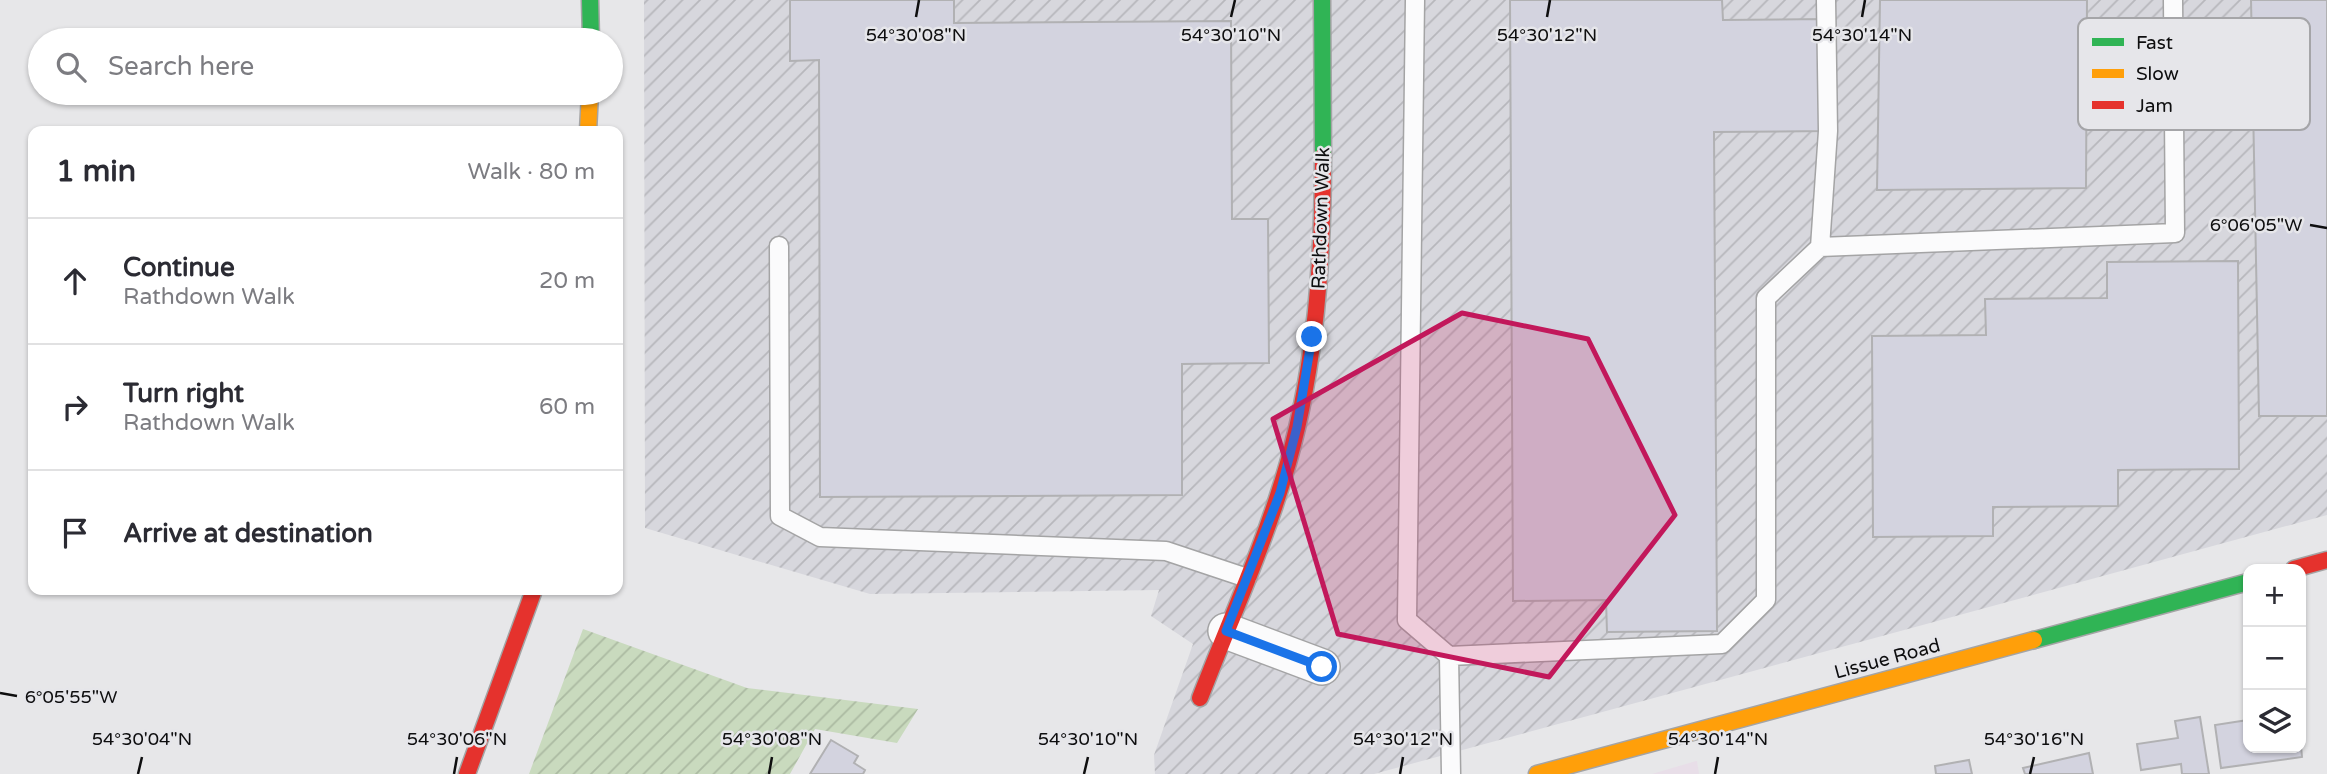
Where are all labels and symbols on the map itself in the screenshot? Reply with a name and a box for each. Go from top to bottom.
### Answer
legend [2078,18,2310,130]
text: 54°30'08"N [866,24,966,46]
text: 54°30'10"N [1181,24,1281,46]
text: 54°30'12"N [1497,24,1597,46]
text: 54°30'14"N [1812,24,1912,46]
text: Fast [2136,32,2173,54]
text: Slow [2136,63,2179,85]
text: Jam [2136,95,2173,117]
street label: Rathdown Walk [1308,147,1334,289]
text: 6°06'05"W [2210,214,2302,236]
route end [1296,321,1327,352]
street label: Lissue Road [1832,634,1943,684]
route start [1306,651,1337,682]
text: 6°05'55"W [25,686,117,708]
text: 54°30'04"N [92,728,192,750]
text: 54°30'06"N [407,728,507,750]
text: 54°30'08"N [722,728,822,750]
text: 54°30'10"N [1038,728,1138,750]
text: 54°30'12"N [1353,728,1453,750]
text: 54°30'14"N [1668,728,1768,750]
text: 54°30'16"N [1984,728,2084,750]

